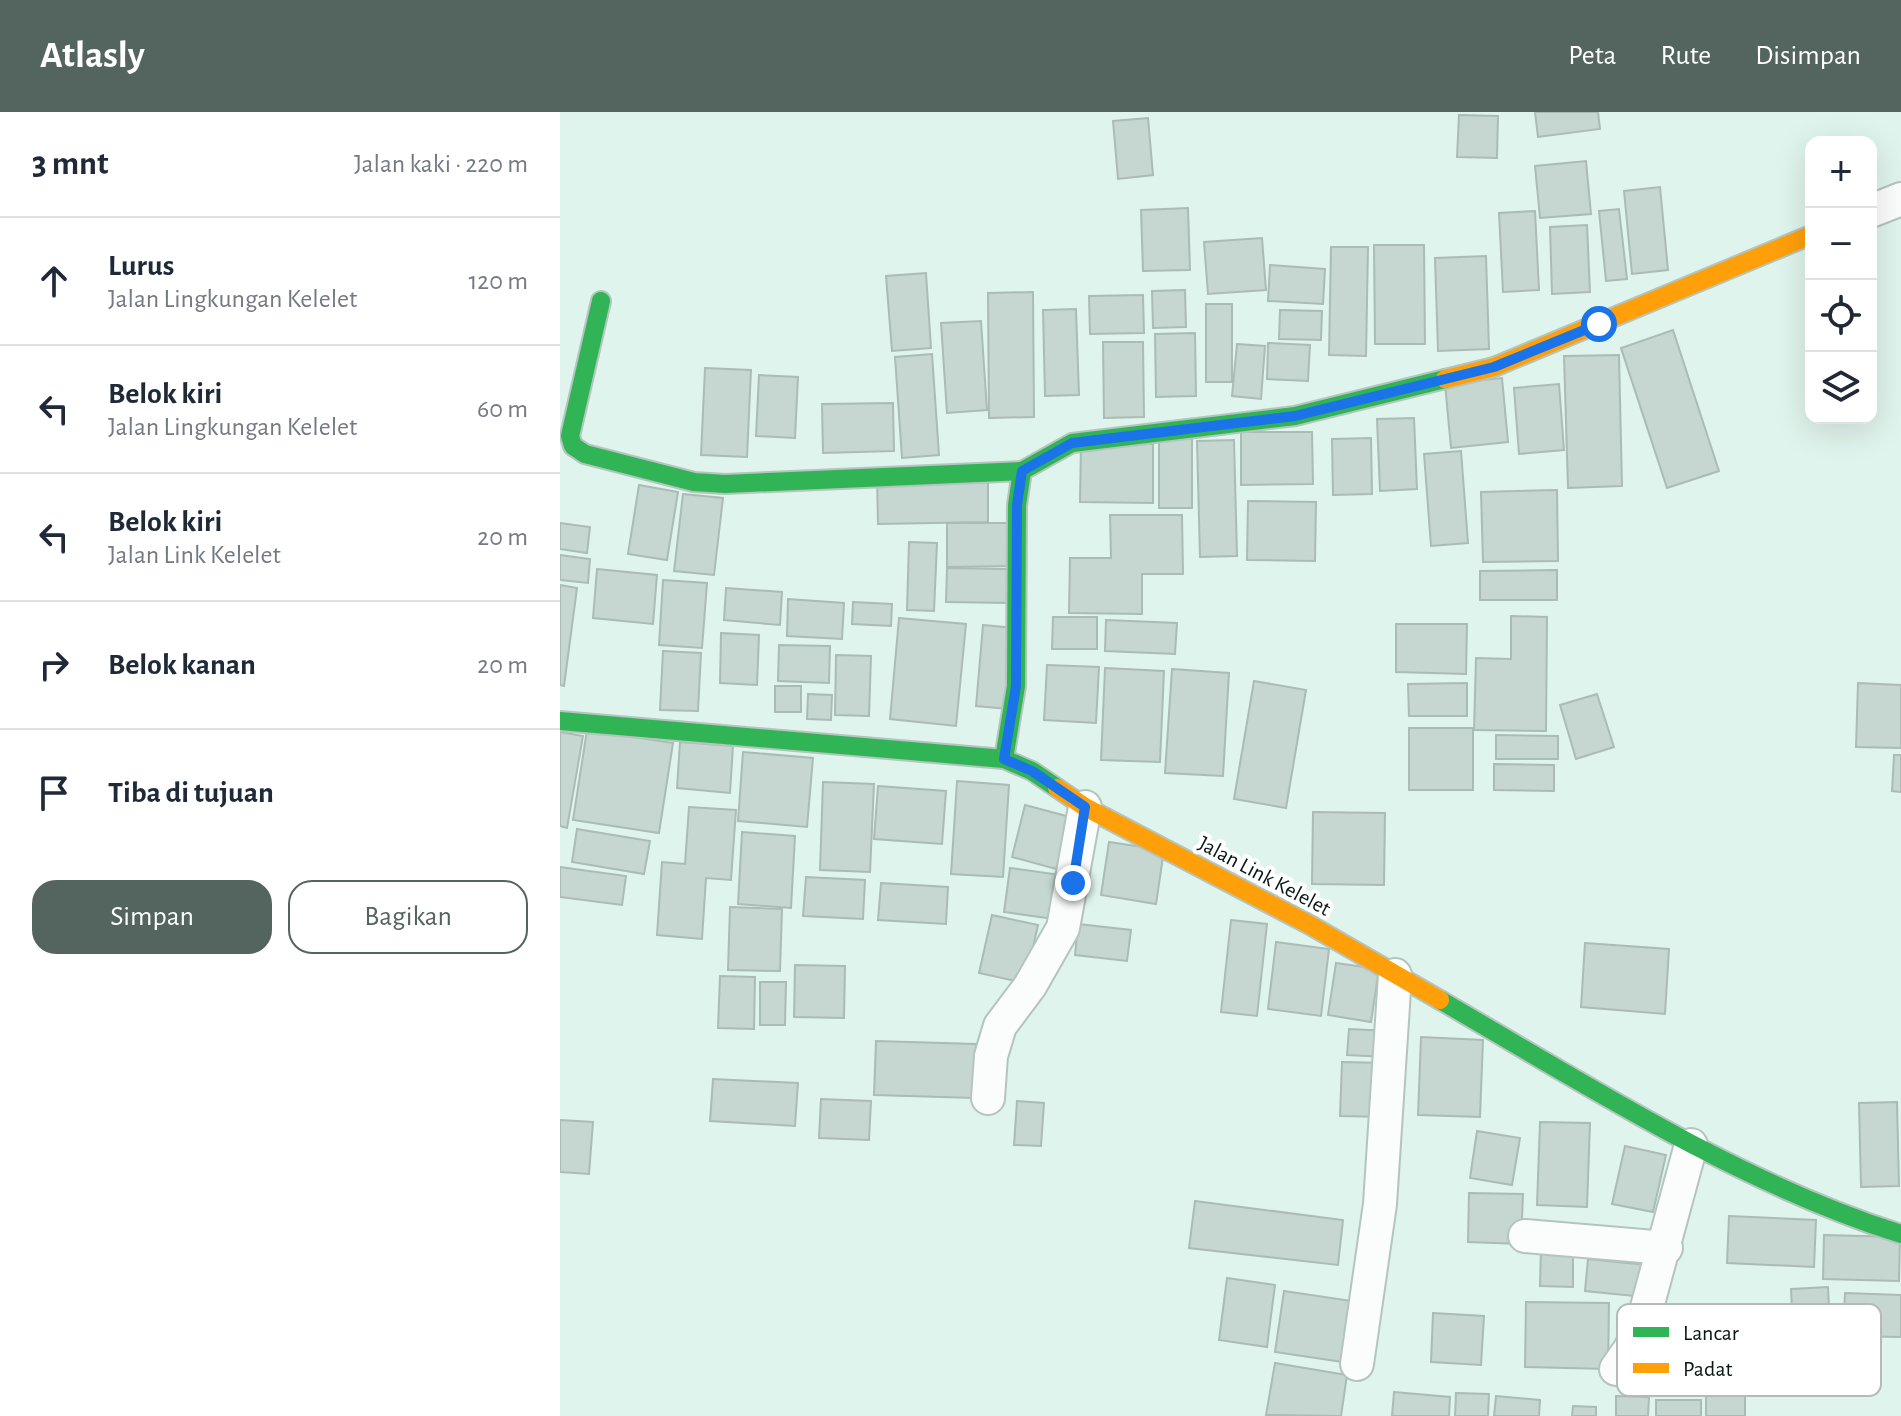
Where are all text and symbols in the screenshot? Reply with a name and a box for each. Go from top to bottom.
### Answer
text: Atlasly [40,37,145,75]
text: Peta [1568,42,1617,70]
text: Rute [1661,42,1711,70]
text: Disimpan [1755,42,1861,70]
map controls [1805,136,1877,424]
button: + [1805,136,1877,208]
text: 3 mnt [32,147,109,181]
text: Jalan kaki · 220 m [354,151,528,177]
button: − [1805,208,1877,280]
text: Lurus [108,251,174,281]
icon: ahead [32,259,76,303]
text: 120 m [468,268,528,294]
button: locate [1805,280,1877,352]
text: Jalan Lingkungan Kelelet [108,286,357,312]
route start [1581,306,1617,342]
button: layers [1805,352,1877,424]
text: Belok kiri [108,379,222,409]
icon: left [32,387,76,431]
text: 60 m [477,396,528,422]
text: Jalan Lingkungan Kelelet [108,414,357,440]
text: Belok kiri [108,507,222,537]
icon: left [32,515,76,559]
text: 20 m [477,524,528,550]
text: Jalan Link Kelelet [108,542,281,568]
icon: right [32,643,76,687]
text: Belok kanan [108,650,256,680]
text: 20 m [477,652,528,678]
icon: arrive [32,771,76,815]
text: Tiba di tujuan [108,778,274,808]
street label: Jalan Link Kelelet [1195,832,1334,920]
route end [1055,865,1091,901]
button: Simpan [32,880,272,954]
button: Bagikan [288,880,528,954]
legend [1617,1304,1881,1396]
text: Lancar [1683,1322,1739,1344]
text: Padat [1683,1358,1733,1380]

